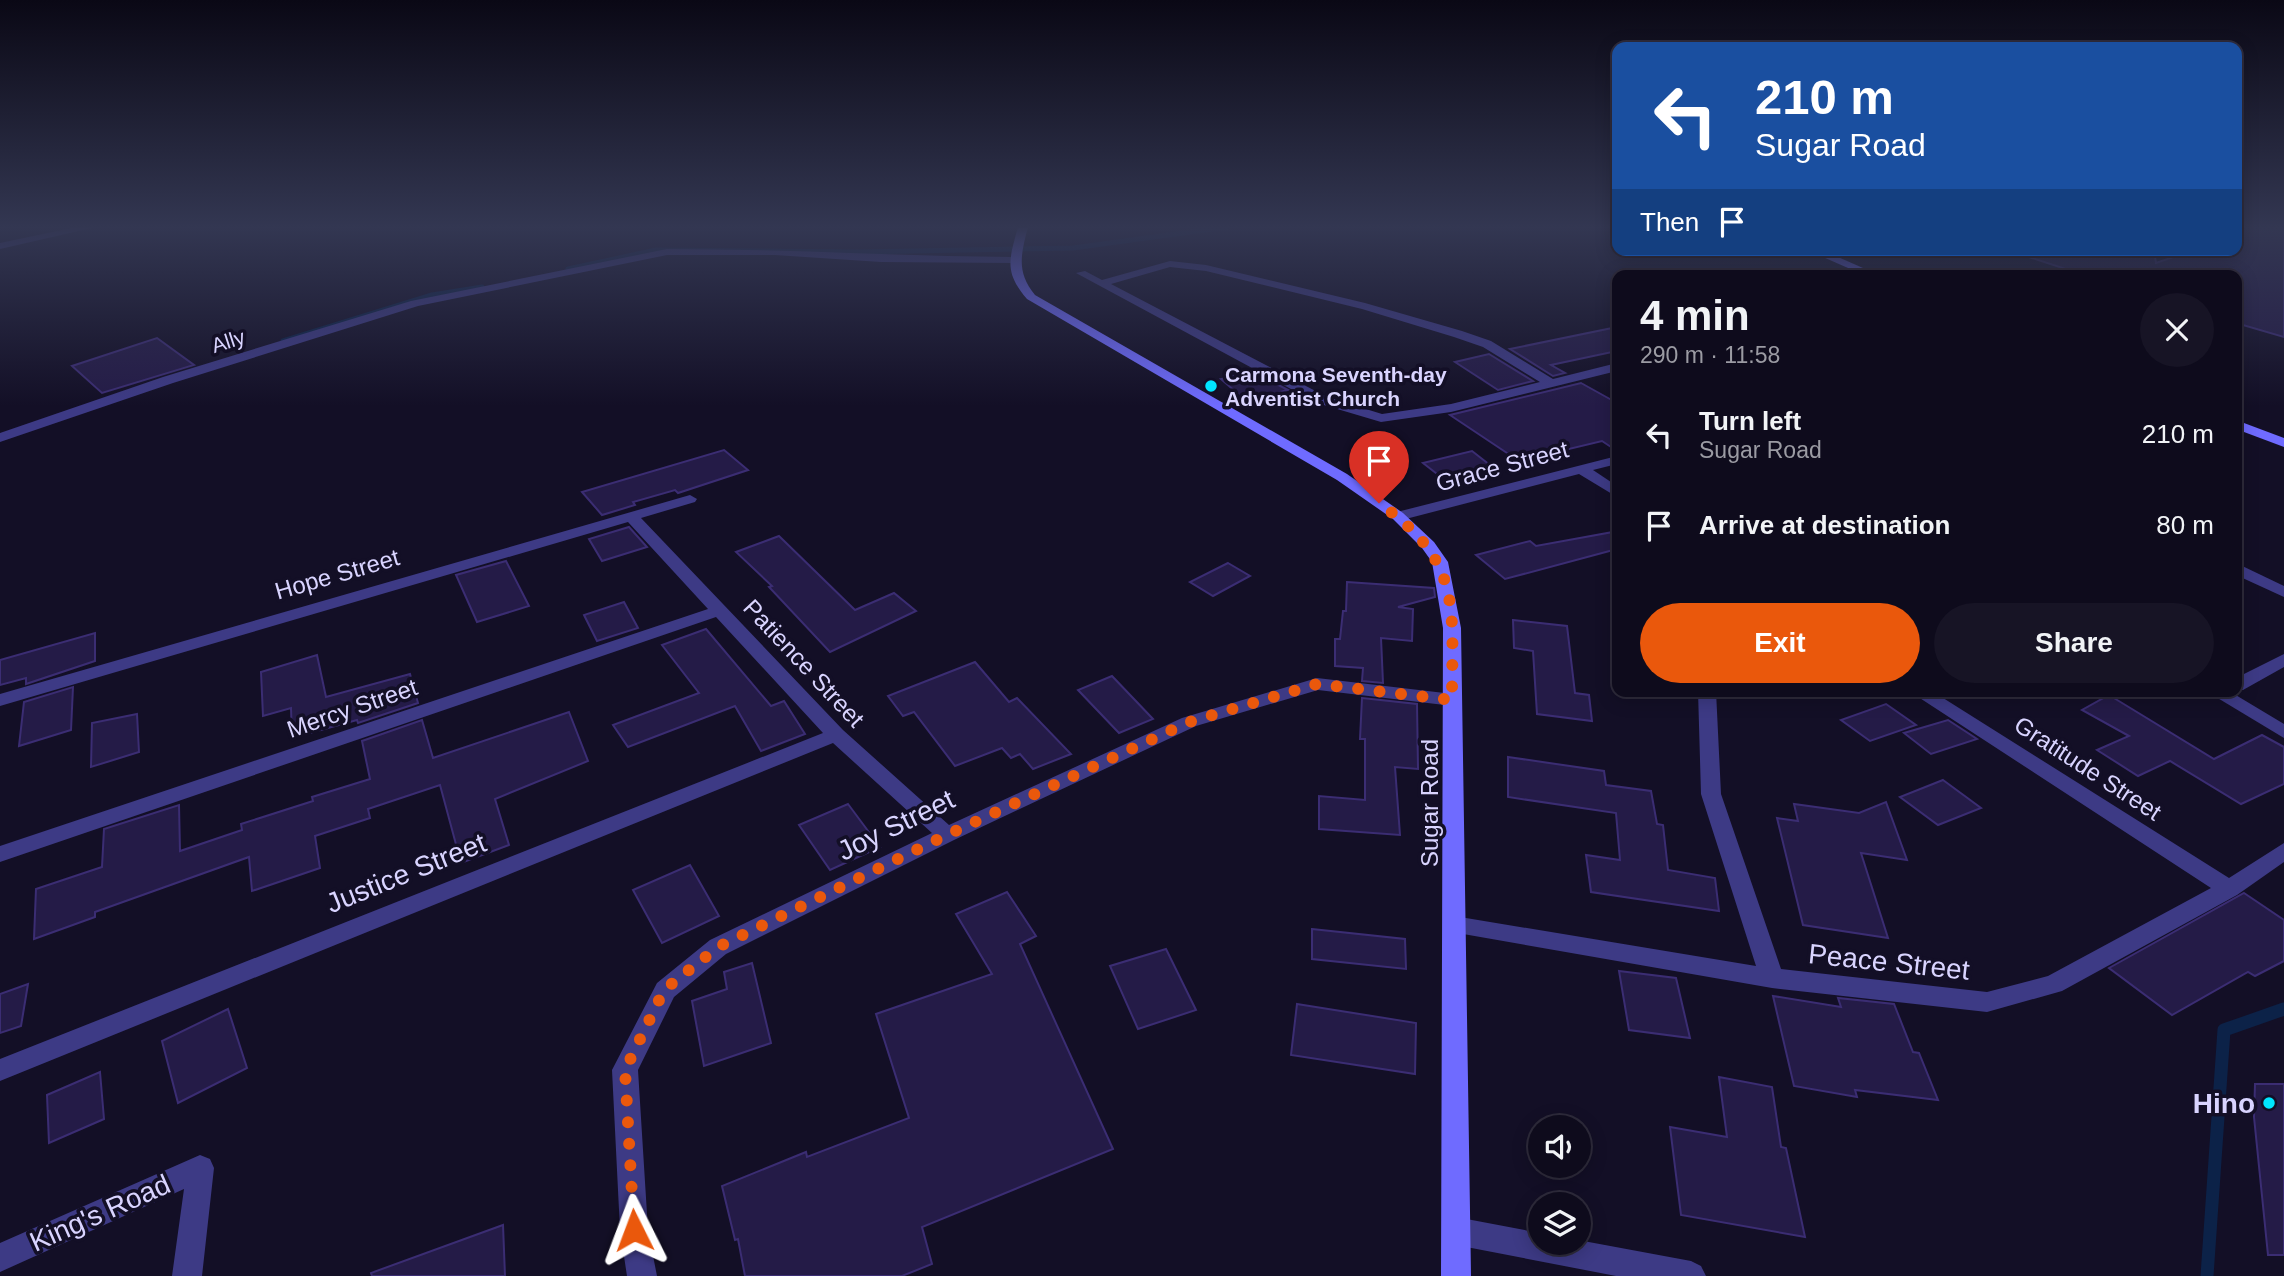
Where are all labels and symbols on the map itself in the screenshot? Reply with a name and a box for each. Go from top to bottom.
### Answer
street label: Ally [208,325,248,357]
place label: Carmona Seventh-day Adventist Church [1225,363,1447,410]
marker: Carmona Seventh-day Adventist Church [1203,378,1219,394]
pin [1349,431,1409,503]
street label: Grace Street [1433,435,1572,497]
street label: Hope Street [272,543,403,605]
street label: Patience Street [738,594,870,732]
street label: Mercy Street [283,673,421,743]
street label: Gratitude Street [2010,711,2167,826]
street label: Sugar Road [1416,739,1443,867]
street label: Joy Street [833,783,960,867]
street label: Justice Street [322,827,491,919]
street label: Peace Street [1807,938,1971,986]
place label: Hino [2193,1088,2255,1119]
marker: Hino [2261,1095,2277,1111]
street label: King's Road [25,1168,175,1258]
position arrow [597,1193,671,1267]

